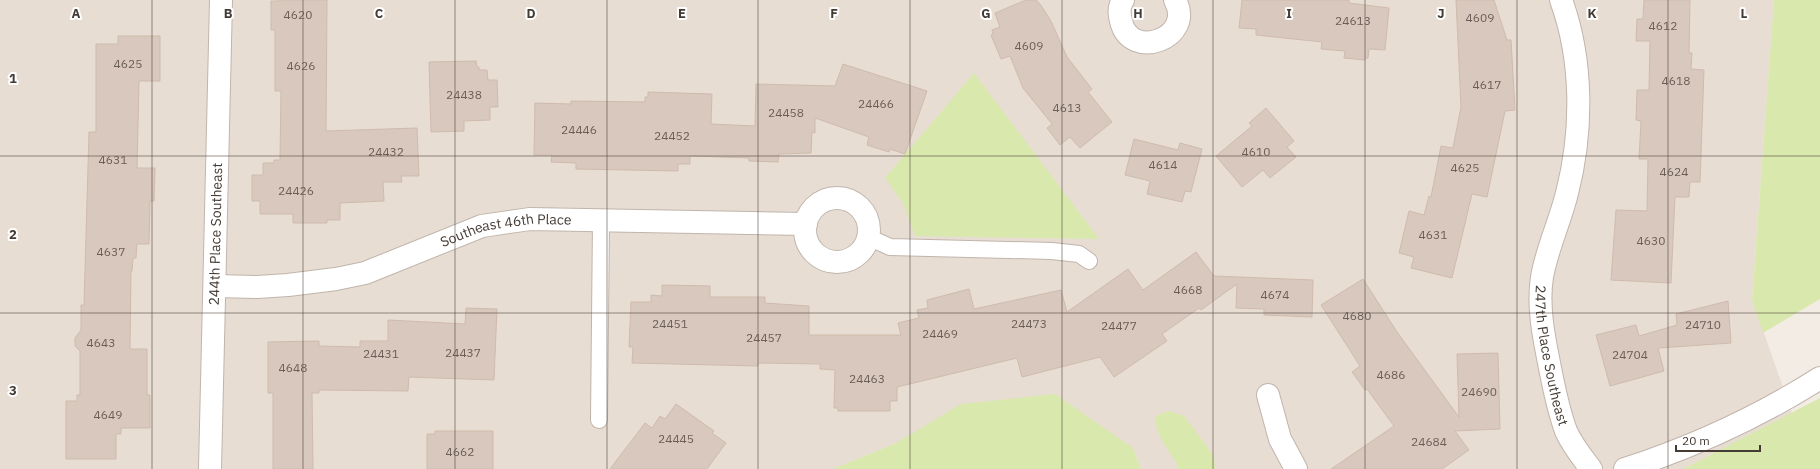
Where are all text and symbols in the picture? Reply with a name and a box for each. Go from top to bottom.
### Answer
text: A [72,5,81,22]
text: B [224,5,233,22]
text: C [375,5,384,22]
text: D [526,5,536,22]
text: E [678,5,686,22]
text: F [830,5,838,22]
text: G [981,5,991,22]
text: H [1133,5,1143,22]
text: I [1286,5,1292,22]
text: J [1437,5,1445,22]
text: K [1587,5,1597,22]
text: L [1741,5,1748,22]
house number: 4620 [284,7,312,22]
house number: 4609 [1466,10,1494,25]
house number: 24613 [1335,13,1371,28]
house number: 4612 [1649,18,1677,33]
house number: 4609 [1015,38,1043,53]
house number: 4625 [114,56,142,71]
house number: 4626 [287,58,315,73]
text: 1 [9,70,17,87]
house number: 4618 [1662,73,1690,88]
house number: 4617 [1473,77,1501,92]
house number: 24438 [446,87,482,102]
house number: 24466 [858,96,894,111]
house number: 4613 [1053,100,1081,115]
house number: 24458 [768,105,804,120]
house number: 24446 [561,122,597,137]
house number: 24452 [654,128,690,143]
house number: 24432 [368,144,404,159]
house number: 4610 [1242,144,1270,159]
house number: 4631 [99,152,127,167]
house number: 4614 [1149,157,1177,172]
house number: 4625 [1451,160,1479,175]
street label: 244th Place Southeast [205,162,226,306]
house number: 4624 [1660,164,1688,179]
house number: 24426 [278,183,314,198]
street label: Southeast 46th Place [437,210,572,251]
text: 2 [9,226,17,243]
house number: 4631 [1419,227,1447,242]
house number: 4630 [1637,233,1665,248]
house number: 4637 [97,244,125,259]
house number: 4668 [1174,282,1202,297]
street label: 247th Place Southeast [1531,284,1573,428]
house number: 4674 [1261,287,1289,302]
house number: 4680 [1343,308,1371,323]
house number: 24451 [652,316,688,331]
house number: 24473 [1011,316,1047,331]
house number: 24710 [1685,317,1721,332]
house number: 24477 [1101,318,1137,333]
house number: 24469 [922,326,958,341]
house number: 24457 [746,330,782,345]
house number: 4643 [87,335,115,350]
house number: 24437 [445,345,481,360]
house number: 24431 [363,346,399,361]
house number: 24704 [1612,347,1648,362]
house number: 4648 [279,360,307,375]
house number: 4686 [1377,367,1405,382]
house number: 24463 [849,371,885,386]
text: 3 [9,382,17,399]
house number: 24690 [1461,384,1497,399]
house number: 4649 [94,407,122,422]
scale bar [1676,427,1760,453]
house number: 24445 [658,431,694,446]
text: 20 m [1682,433,1710,448]
house number: 24684 [1411,434,1447,449]
house number: 4662 [446,444,474,459]

